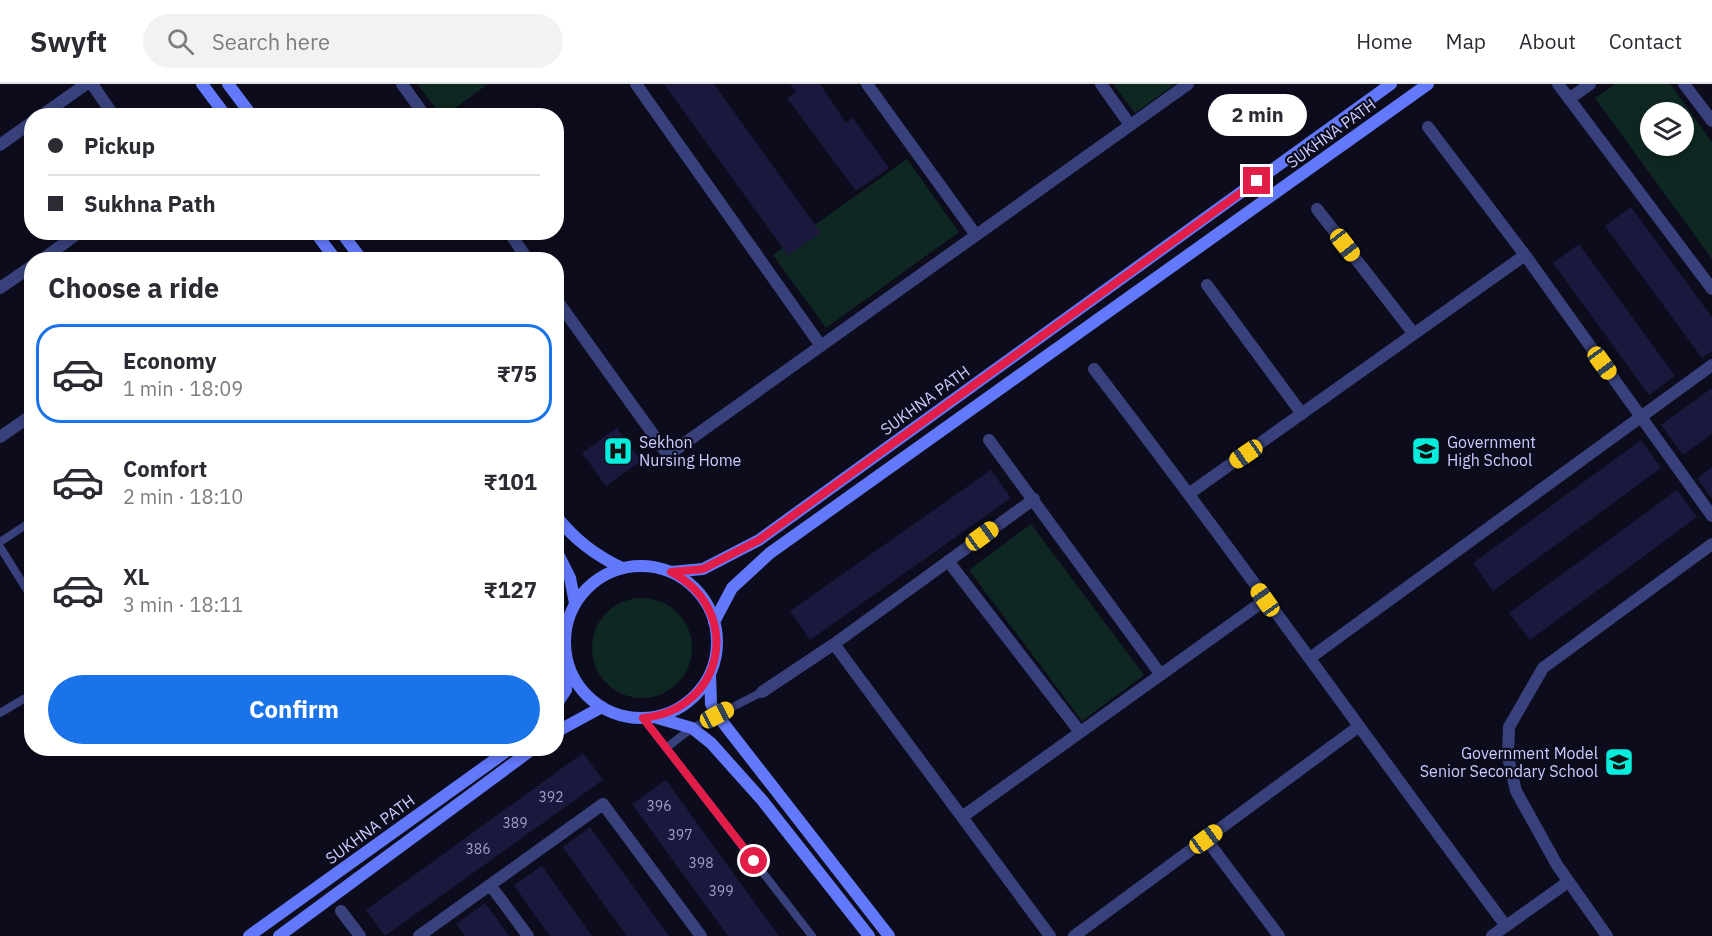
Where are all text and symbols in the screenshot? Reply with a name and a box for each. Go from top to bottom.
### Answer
search box [143,14,563,68]
text: Swyft [30,23,107,60]
icon: search [164,25,197,58]
text: Search here [212,27,330,56]
text: Home [1356,27,1413,55]
text: Map [1446,27,1486,55]
text: About [1519,27,1576,55]
text: Contact [1609,27,1682,55]
callout: 2 min [1208,94,1306,136]
street label: SUKHNA PATH [1282,94,1380,172]
text: 2 min [1231,101,1284,128]
map controls [1640,102,1694,156]
button: layers [1640,102,1694,156]
text: Pickup [84,131,155,160]
route end [1243,167,1270,194]
text: Sukhna Path [84,189,216,218]
car [1327,225,1363,265]
text: Choose a ride [48,270,219,305]
car [1584,343,1620,383]
text: Economy [123,346,217,375]
icon: car [51,347,105,401]
text: ₹75 [497,359,537,388]
street label: SUKHNA PATH [876,361,974,439]
text: 1 min · 18:09 [123,375,243,402]
place label: Sekhon Nursing Home [639,432,742,470]
place label: Government High School [1447,432,1536,470]
hospital icon: Sekhon Nursing Home [602,435,634,467]
school or university icon: Government High School [1410,435,1442,467]
car [1226,436,1266,472]
text: Comfort [123,454,207,483]
icon: car [51,455,105,509]
text: ₹101 [484,467,537,496]
text: 2 min · 18:10 [123,483,243,510]
car [962,518,1002,554]
text: XL [123,562,149,591]
icon: car [51,563,105,617]
text: ₹127 [484,575,537,604]
car [1247,580,1283,620]
text: 3 min · 18:11 [123,591,243,618]
button: Confirm [48,675,540,744]
car [697,699,737,731]
place label: Government Model Senior Secondary School [1420,743,1598,781]
school or university icon: Government Model Senior Secondary School [1603,746,1635,778]
house number: 392 [538,788,564,806]
street label: SUKHNA PATH [321,790,419,868]
house number: 396 [646,797,672,815]
house number: 389 [502,814,528,832]
car [1186,821,1226,857]
house number: 397 [667,826,693,844]
house number: 386 [465,840,491,858]
route start [740,847,767,874]
house number: 398 [688,854,714,872]
house number: 399 [708,882,734,900]

